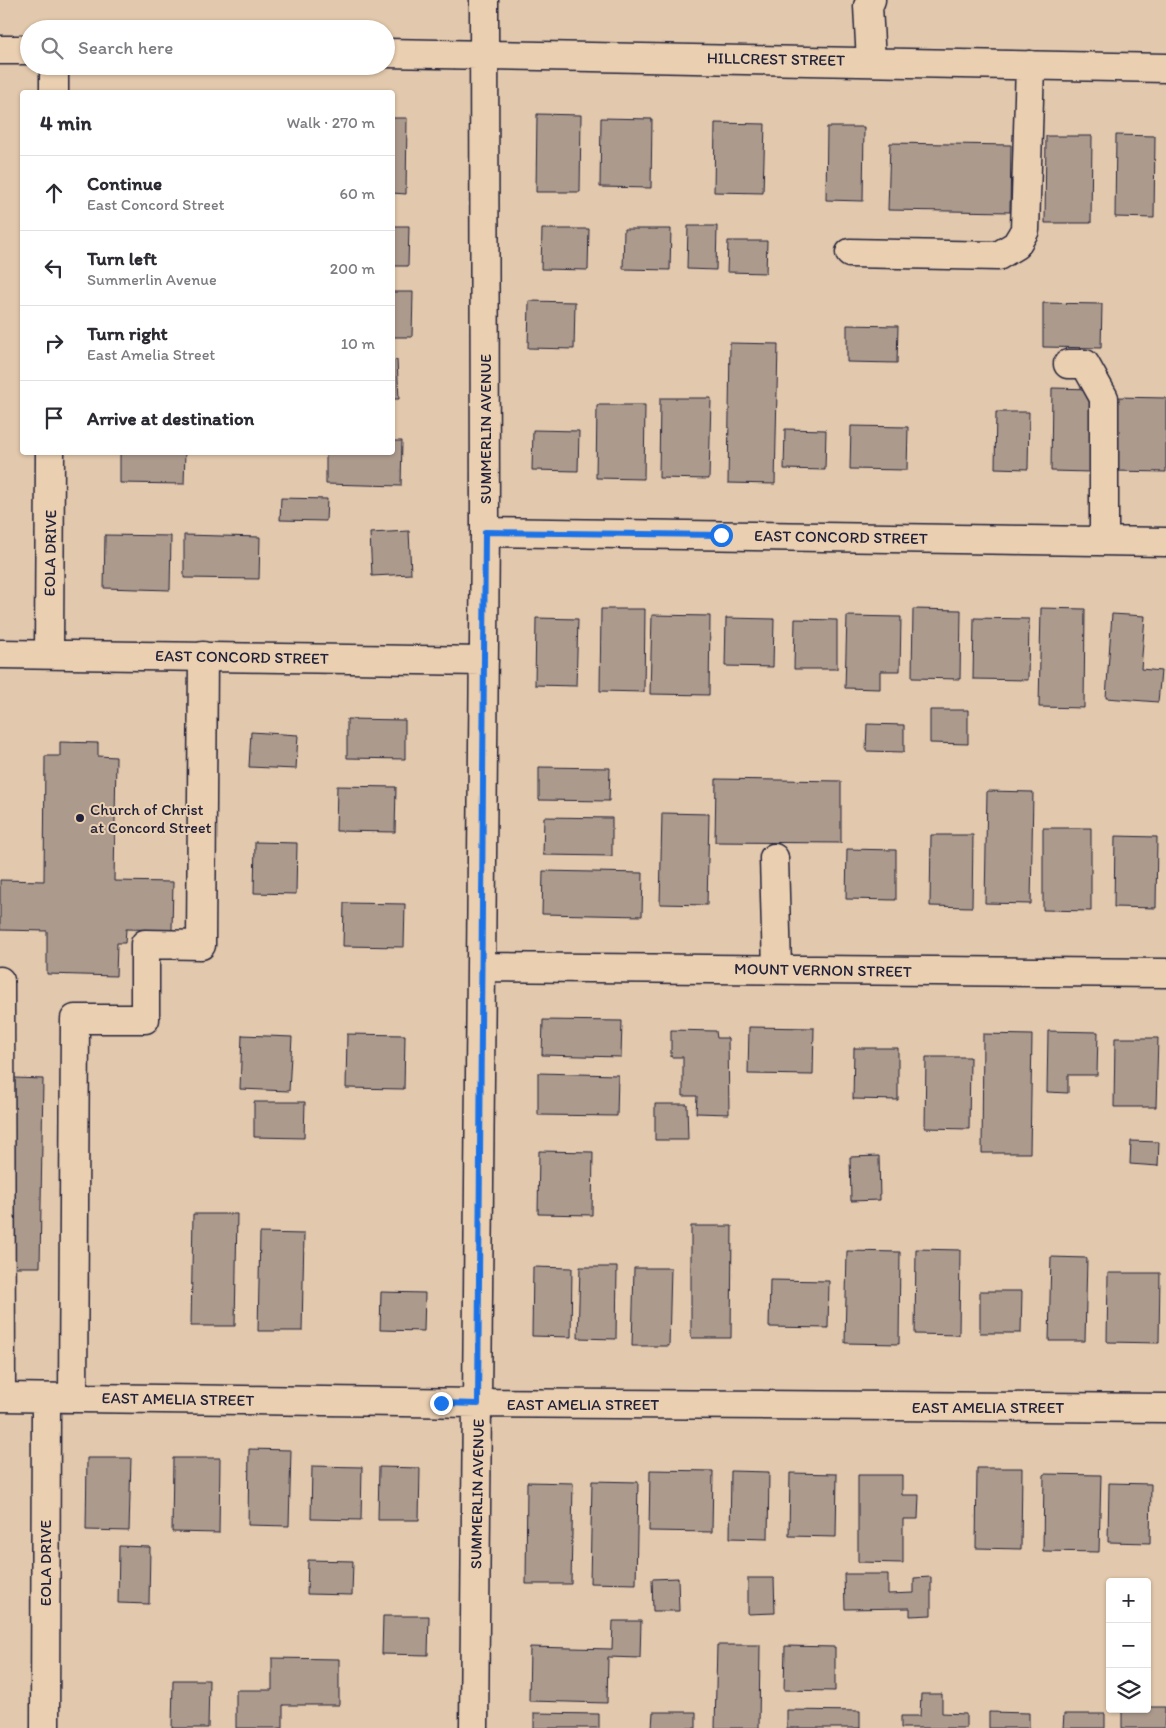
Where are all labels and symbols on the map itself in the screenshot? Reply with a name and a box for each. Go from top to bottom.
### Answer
street label: HILLCREST STREET [707,48,845,70]
street label: SUMMERLIN AVENUE [476,354,495,504]
street label: EOLA DRIVE [40,509,60,596]
route start [710,524,733,547]
street label: EAST CONCORD STREET [754,526,928,548]
street label: EAST CONCORD STREET [155,646,329,668]
place label: Church of Christ at Concord Street [90,800,212,837]
marker: Church of Christ at Concord Street [74,812,86,824]
street label: MOUNT VERNON STREET [734,959,912,981]
street label: EAST AMELIA STREET [102,1388,255,1410]
route end [430,1392,453,1415]
street label: EAST AMELIA STREET [507,1395,659,1414]
street label: EAST AMELIA STREET [912,1398,1064,1417]
street label: SUMMERLIN AVENUE [466,1419,488,1569]
street label: EOLA DRIVE [36,1520,55,1606]

